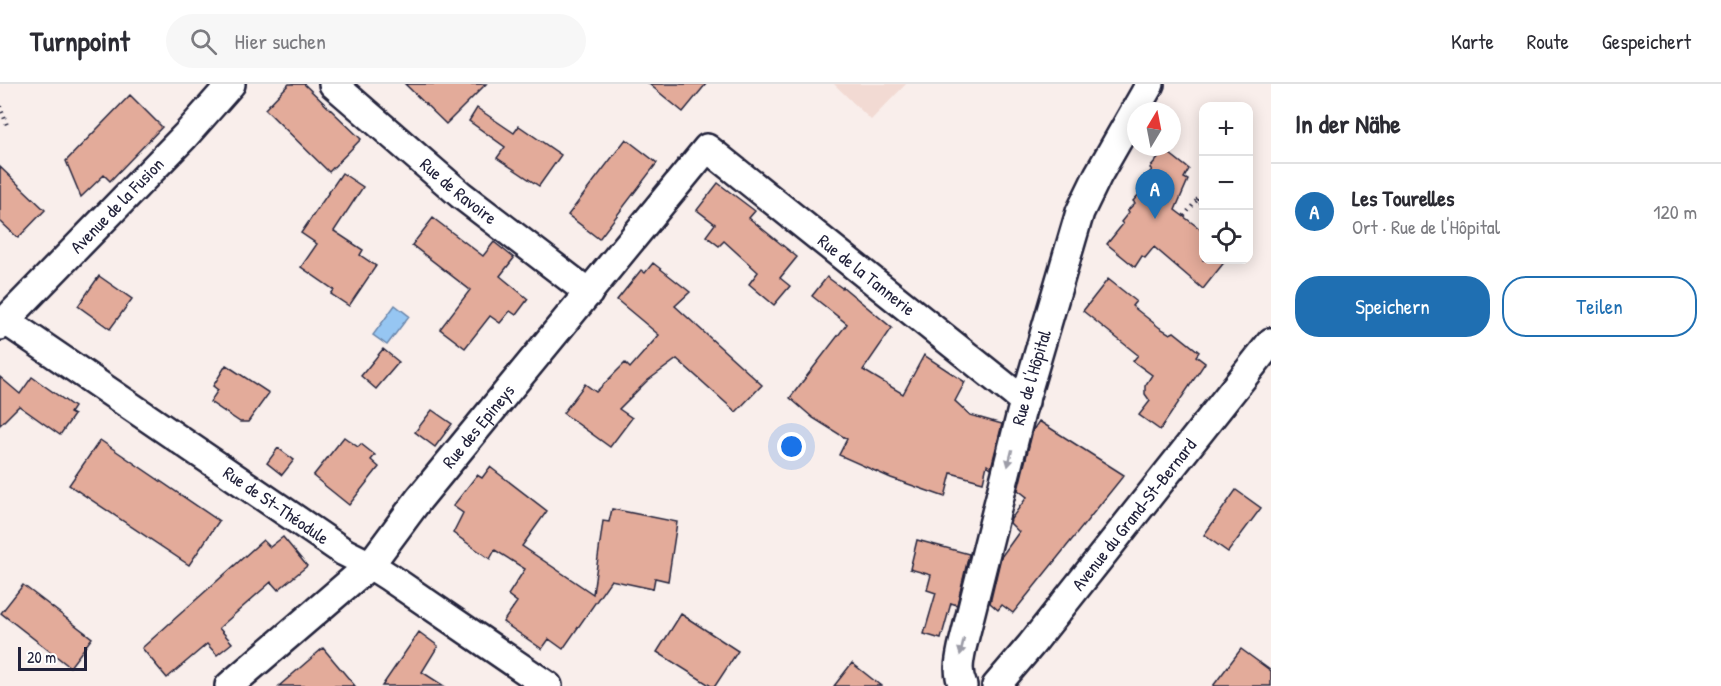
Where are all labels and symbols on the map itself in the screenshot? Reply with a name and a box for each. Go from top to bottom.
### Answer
north arrow [1127,102,1181,156]
street label: Avenue de la Fusion [64,152,169,259]
street label: Rue de Ravoire [415,152,502,230]
pin: A [1136,170,1174,219]
street label: Rue de la Tannerie [813,228,921,322]
street label: Rue de l'Hôpital [1005,327,1057,428]
street label: Rue des Epineys [436,379,520,473]
your location [777,432,806,461]
street label: Avenue du Grand-St-Bernard [1066,433,1202,596]
one-way arrow [1005,449,1014,467]
street label: Rue de St-Théodule [218,460,334,550]
one-way arrow [957,638,966,657]
scale bar [18,644,87,672]

